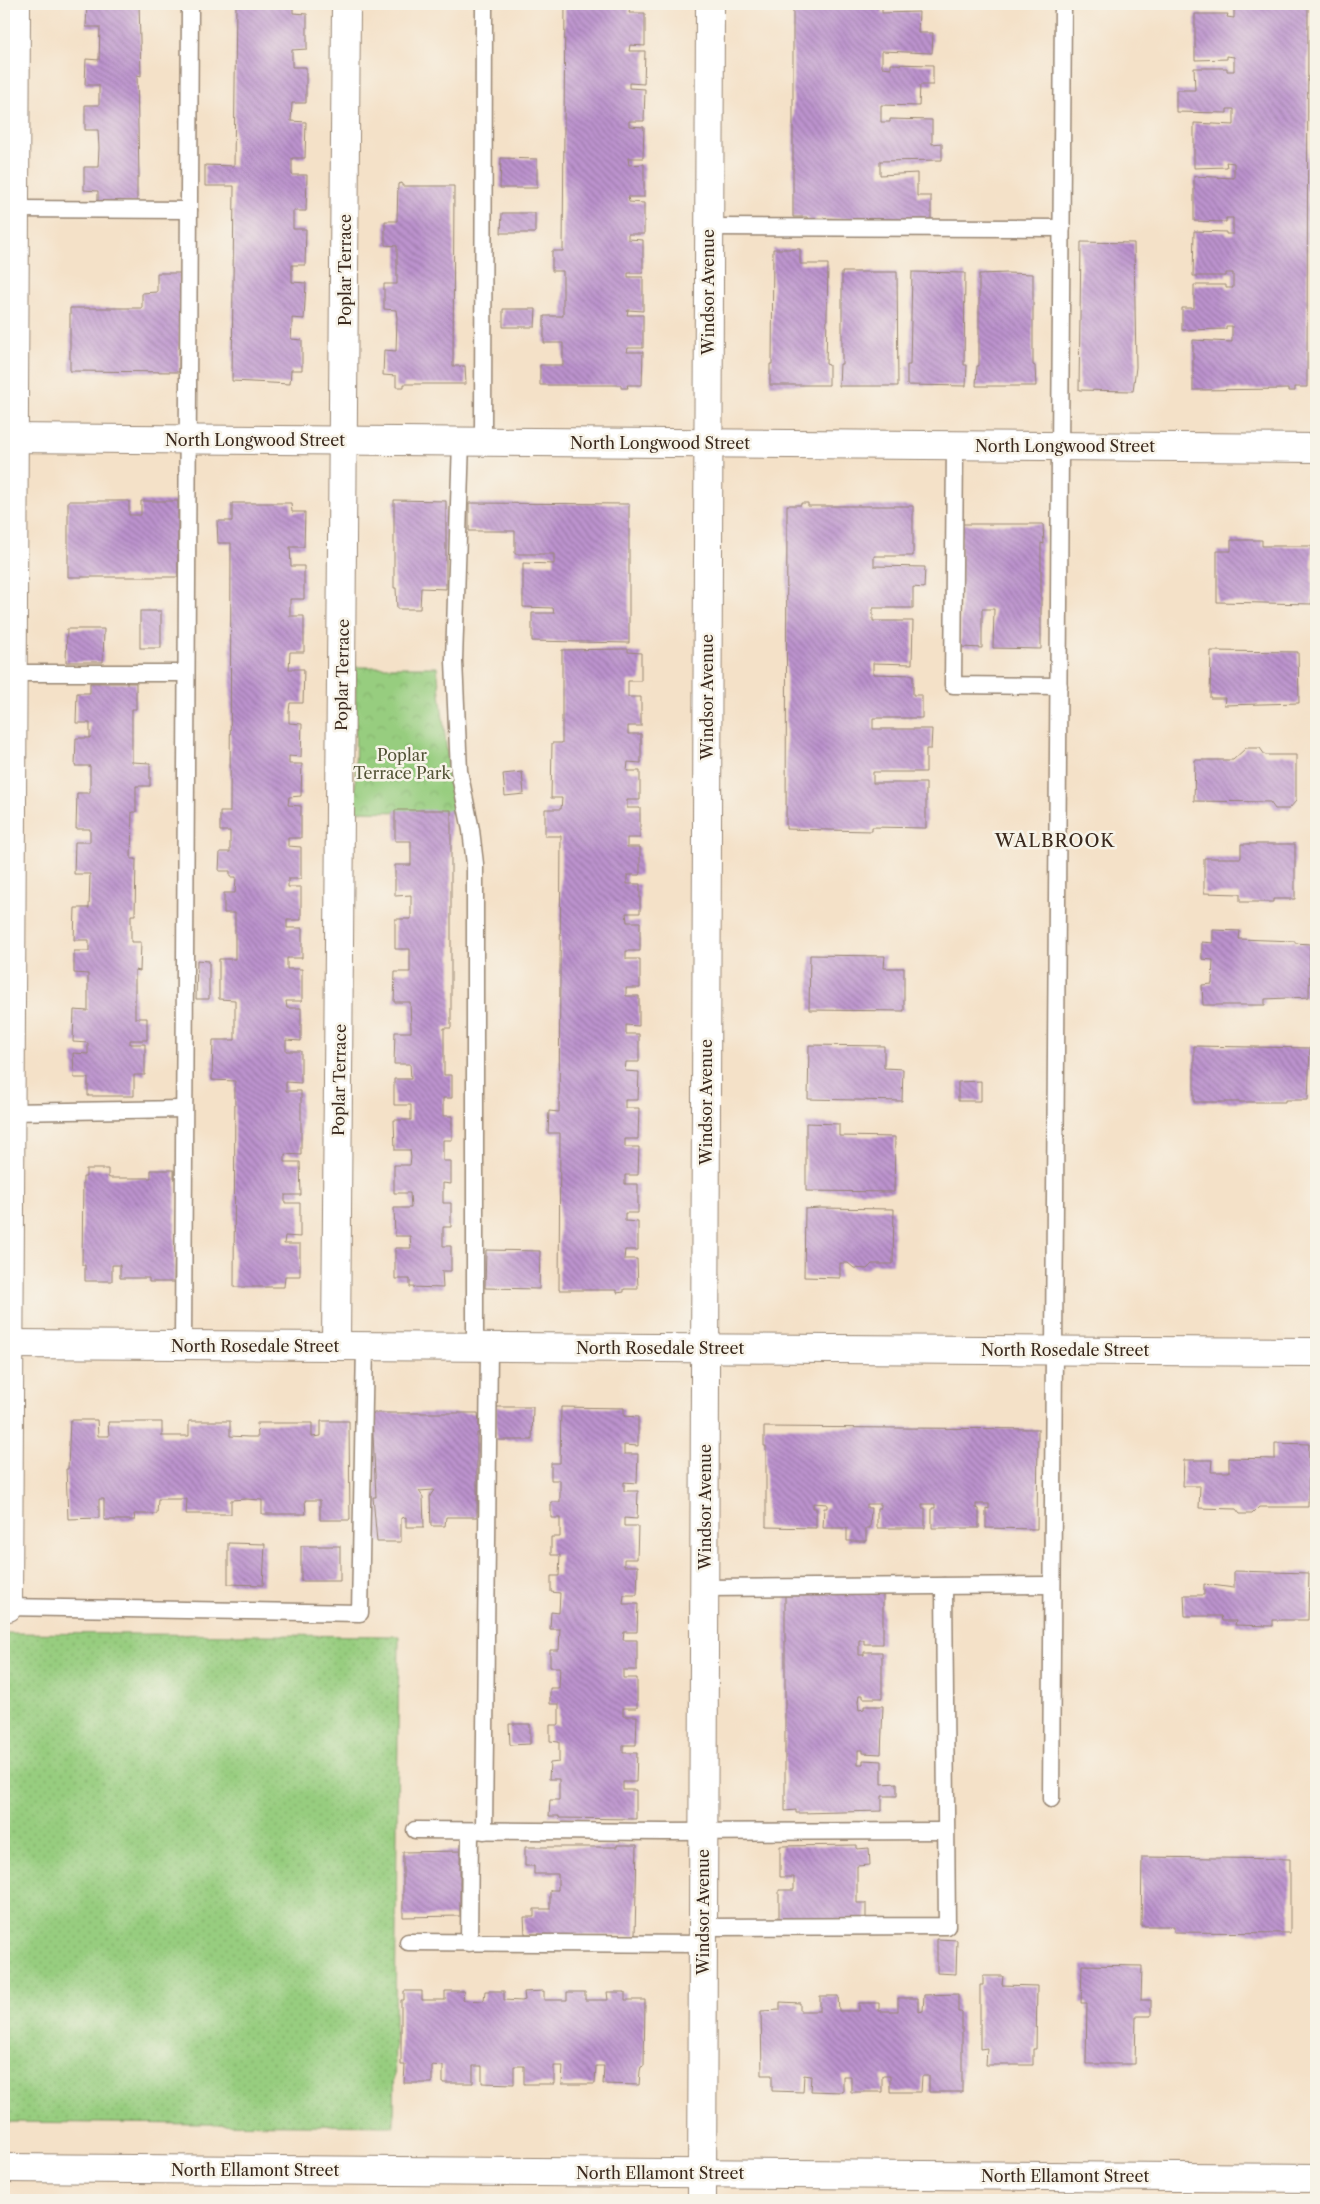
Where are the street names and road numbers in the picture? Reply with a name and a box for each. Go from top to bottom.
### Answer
street label: Poplar Terrace [335,214,355,326]
street label: Windsor Avenue [698,229,718,356]
street label: North Longwood Street [165,430,345,450]
street label: North Longwood Street [570,433,750,453]
street label: North Longwood Street [975,436,1155,456]
street label: Poplar Terrace [331,619,353,731]
street label: Windsor Avenue [697,634,717,761]
street label: Poplar Terrace [328,1024,350,1136]
street label: Windsor Avenue [696,1039,716,1166]
street label: North Rosedale Street [171,1336,339,1356]
street label: North Rosedale Street [576,1338,744,1358]
street label: North Rosedale Street [981,1340,1149,1360]
street label: Windsor Avenue [695,1444,715,1571]
street label: Windsor Avenue [693,1849,713,1976]
street label: North Ellamont Street [171,2160,339,2180]
street label: North Ellamont Street [576,2163,744,2183]
street label: North Ellamont Street [981,2166,1149,2186]

